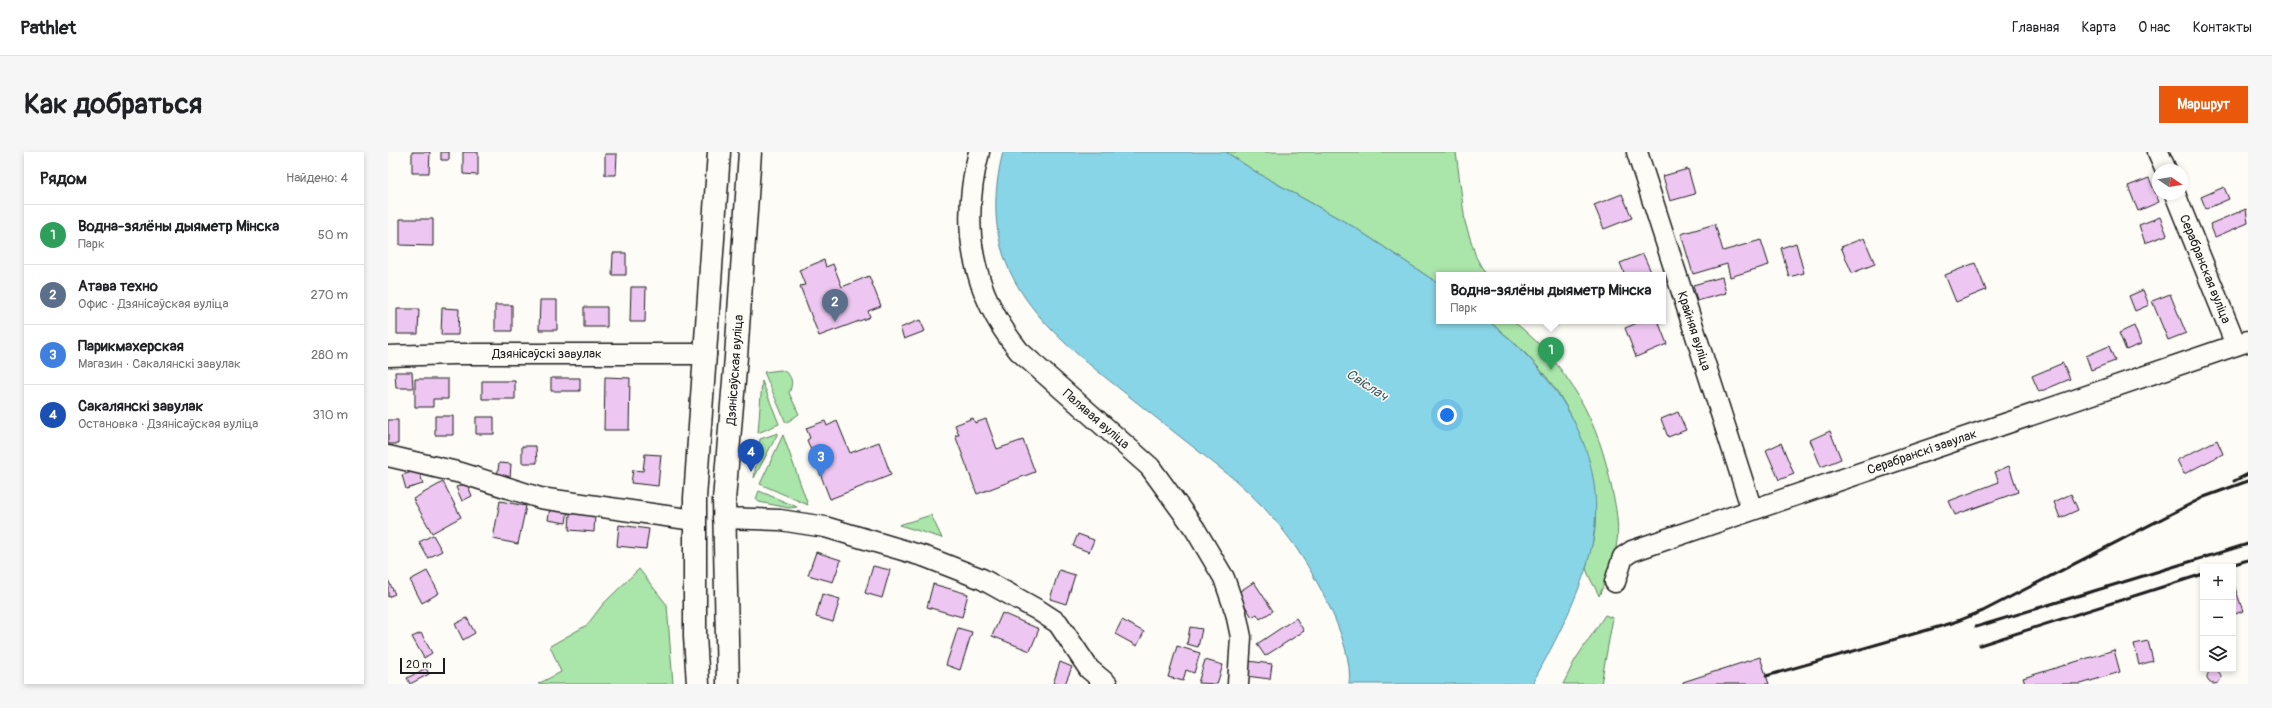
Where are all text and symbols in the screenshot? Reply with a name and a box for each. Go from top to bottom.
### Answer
text: Pathlet [20,16,76,40]
text: Главная [2012,19,2059,36]
text: Карта [2081,19,2116,36]
text: О нас [2138,19,2171,36]
text: Контакты [2193,19,2252,36]
button: Маршрут [2159,86,2248,123]
text: Как добраться [24,87,202,122]
north arrow [2152,164,2188,200]
text: Рядом [40,168,87,189]
text: Найдено: 4 [286,170,348,186]
street label: Серабранская вуліца [2176,212,2234,326]
text: Водна-зялёны дыяметр Мінска [78,217,279,236]
text: 1 [50,227,56,243]
text: 50 m [318,227,348,243]
text: Парк [78,236,105,252]
popup [1436,272,1666,324]
text: Атава техно [78,277,158,296]
text: Водна-зялёны дыяметр Мінска [1450,281,1652,300]
text: 2 [49,287,57,303]
text: 270 m [311,287,348,303]
pin: 2 [822,289,848,322]
street label: Крайняя вуліца [1674,289,1714,373]
text: Офис · Дзянісаўская вуліца [78,296,228,312]
text: Парк [1450,300,1477,316]
street label: Дзянісаўская вуліца [723,314,747,427]
text: Парикмахерская [78,337,184,356]
pin: 1 [1538,337,1564,370]
street label: Дзянісаўскі завулак [491,346,602,362]
text: 3 [49,347,57,363]
text: 280 m [311,347,348,363]
text: Магазин · Сакалянскі завулак [78,356,241,372]
water label: Свіслач [1343,365,1392,405]
street label: Палявая вуліца [1059,386,1133,452]
text: Сакалянскі завулак [78,397,203,416]
your location [1437,405,1457,425]
text: 4 [49,407,57,423]
text: 310 m [312,407,348,423]
text: Остановка · Дзянісаўская вуліца [78,416,258,432]
street label: Серабранскі завулак [1865,426,1979,478]
pin: 4 [738,439,764,472]
pin: 3 [808,444,834,477]
map controls [2200,564,2236,672]
button: + [2200,564,2236,600]
button: − [2200,600,2236,636]
button: layers [2200,636,2236,672]
scale bar [400,656,445,675]
text: 20 m [406,658,432,671]

